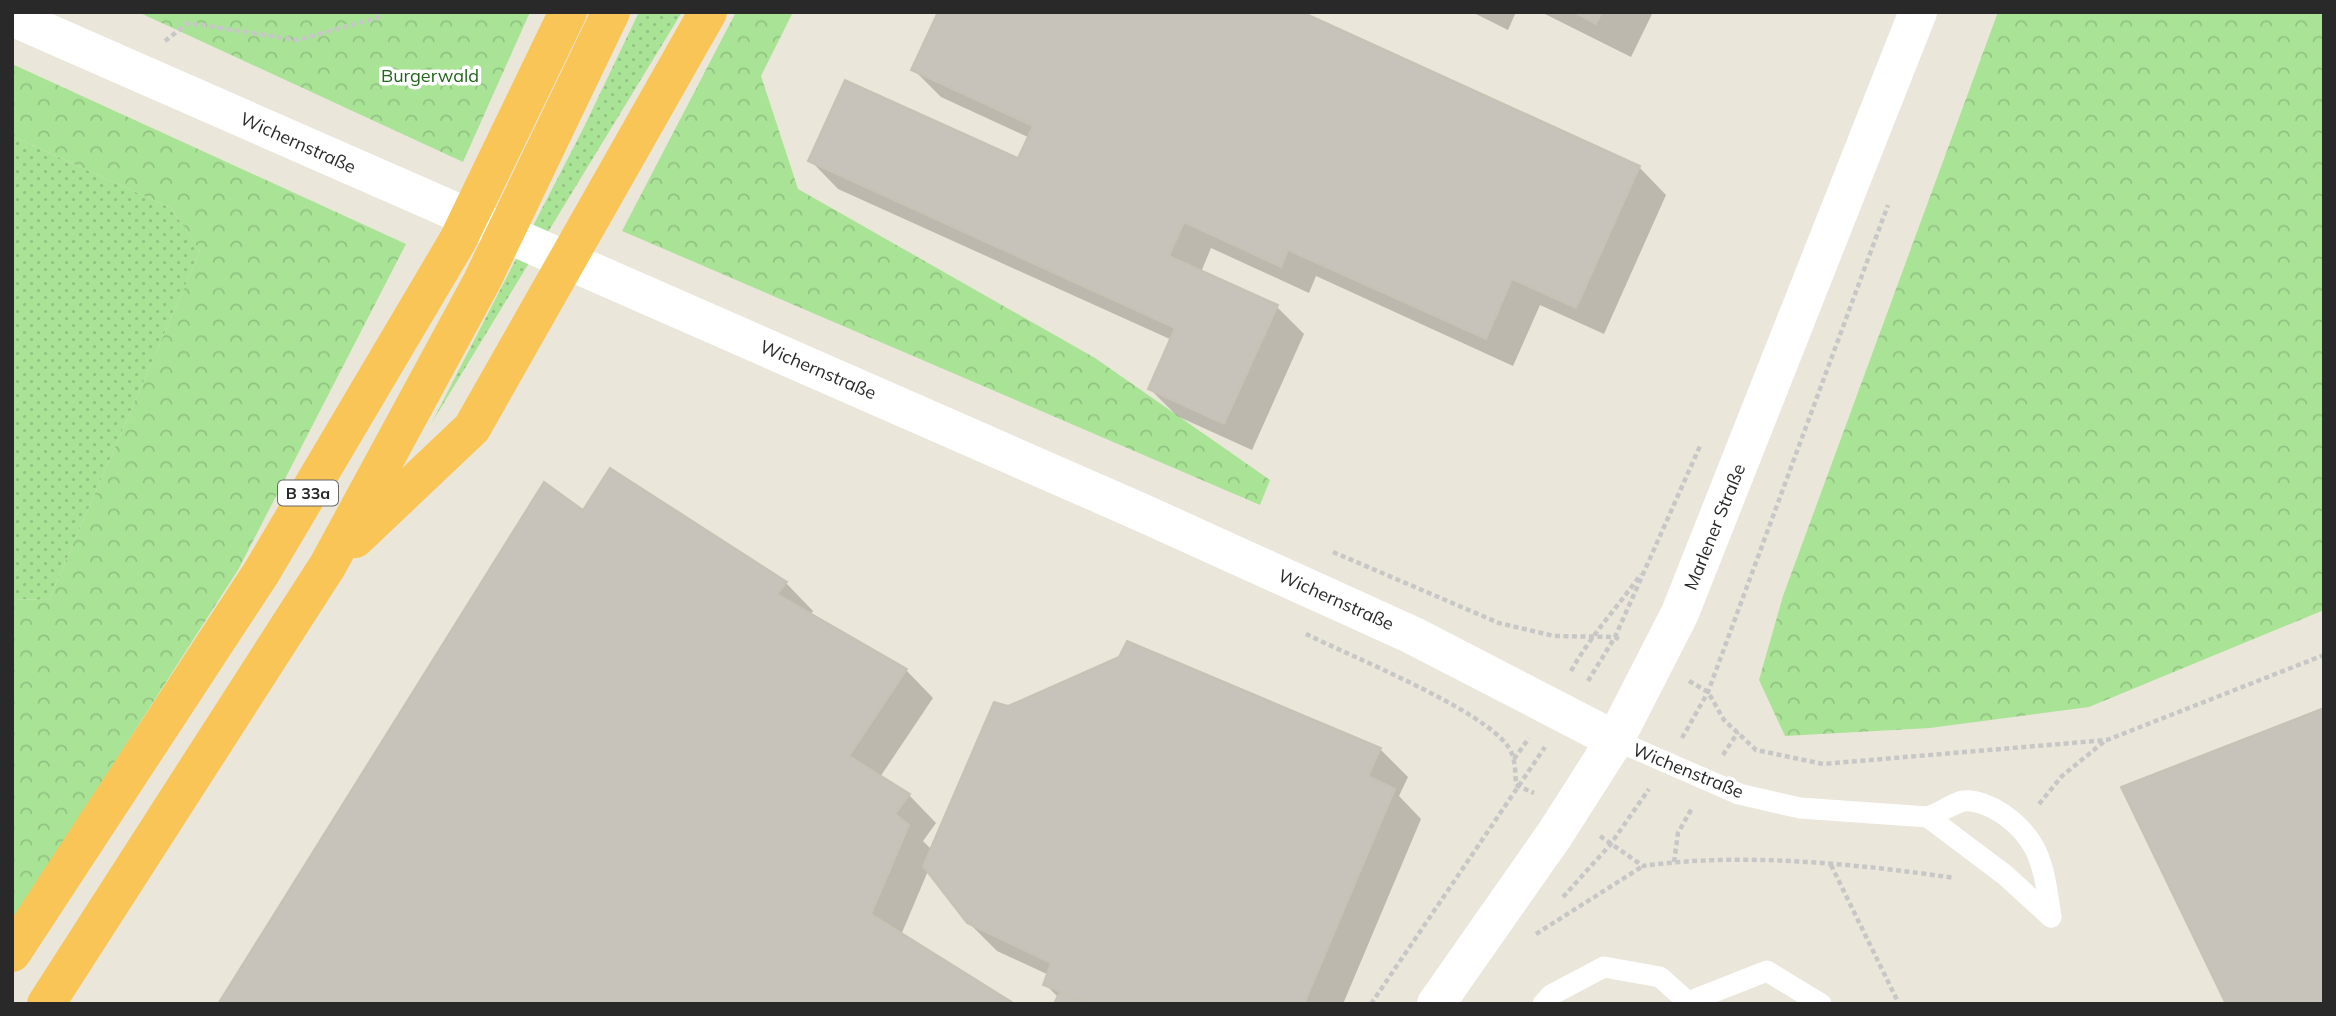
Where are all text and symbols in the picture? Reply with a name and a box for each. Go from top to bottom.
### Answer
park label: Burgerwald [381,64,479,87]
street label: Wichernstraße [237,107,360,178]
street label: Wichernstraße [757,335,880,404]
street label: Marlener Straße [1679,460,1750,593]
road number: B 33a [278,480,338,506]
street label: Wichernstraße [1275,564,1398,635]
street label: Wichenstraße [1629,738,1747,803]

